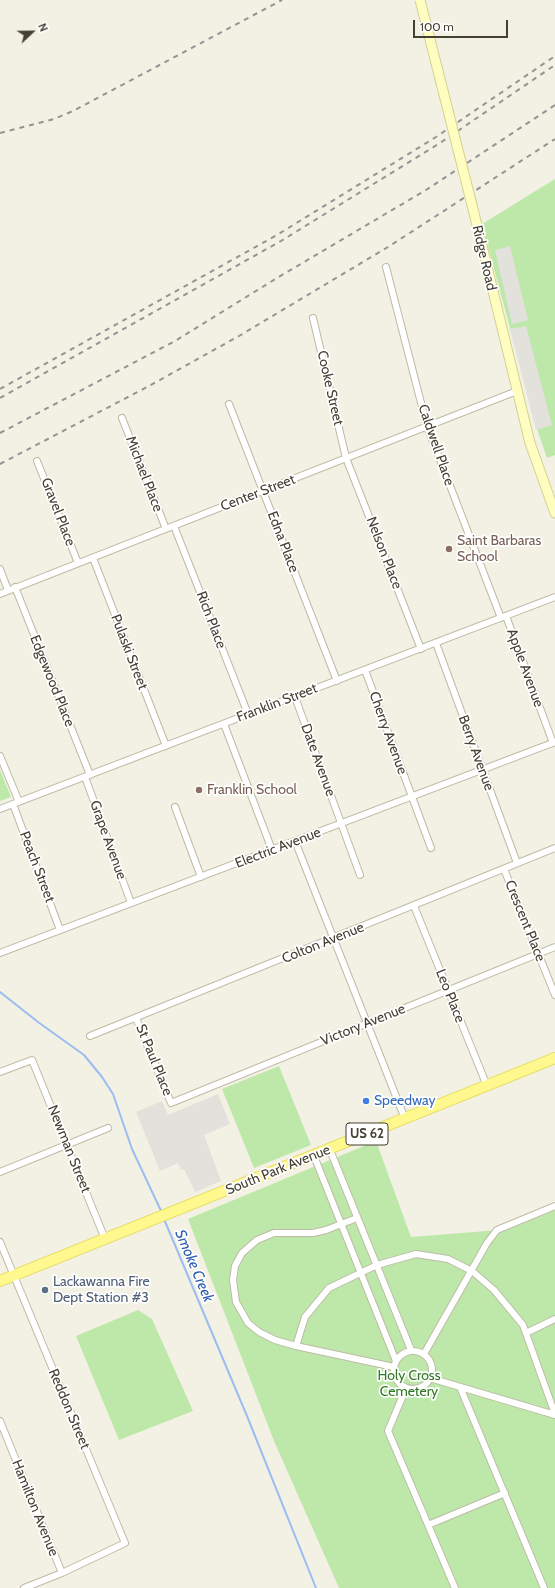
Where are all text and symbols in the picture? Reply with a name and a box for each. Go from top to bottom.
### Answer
north arrow [12,12,52,52]
scale bar [415,12,510,38]
text: 100 m [420,19,454,34]
text: N [35,21,51,34]
street label: Ridge Road [468,224,500,292]
street label: Cooke Street [313,349,347,427]
street label: Caldwell Place [414,402,458,488]
street label: Michael Place [122,434,166,514]
street label: Center Street [218,471,298,515]
street label: Gravel Place [37,475,79,549]
street label: Edna Place [264,509,302,575]
street label: Nelson Place [363,515,405,591]
place label: Saint Barbaras School [457,533,541,566]
marker: Saint Barbaras School [444,544,454,554]
street label: Rich Place [192,589,230,651]
street label: Pulaski Street [107,612,151,692]
street label: Apple Avenue [503,627,547,709]
street label: Edgewood Place [26,633,78,729]
street label: Franklin Street [234,680,320,726]
street label: Cherry Avenue [365,689,411,777]
street label: Berry Avenue [455,713,497,793]
street label: Date Avenue [297,721,339,799]
place label: Franklin School [207,782,297,798]
marker: Franklin School [194,785,204,795]
street label: Grape Avenue [86,798,130,882]
street label: Electric Avenue [233,824,323,872]
street label: Peach Street [16,829,58,905]
street label: Crescent Place [501,878,549,964]
street label: Colton Avenue [279,919,367,967]
street label: Leo Place [432,967,468,1025]
street label: Victory Avenue [318,1000,408,1050]
street label: St Paul Place [132,1022,176,1098]
place label: Speedway [374,1093,436,1109]
marker: Speedway [361,1096,371,1106]
street label: Newman Street [44,1103,94,1195]
road number: US 62 [346,1123,388,1145]
street label: South Park Avenue [223,1141,333,1199]
water label: Smoke Creek [171,1227,217,1305]
place label: Lackawanna Fire Dept Station #3 [53,1274,150,1306]
marker: Lackawanna Fire Dept Station #3 [40,1285,50,1295]
street label: Reddon Street [45,1366,93,1452]
park label: Holy Cross Cemetery [378,1368,440,1400]
street label: Hamilton Avenue [8,1457,62,1559]

